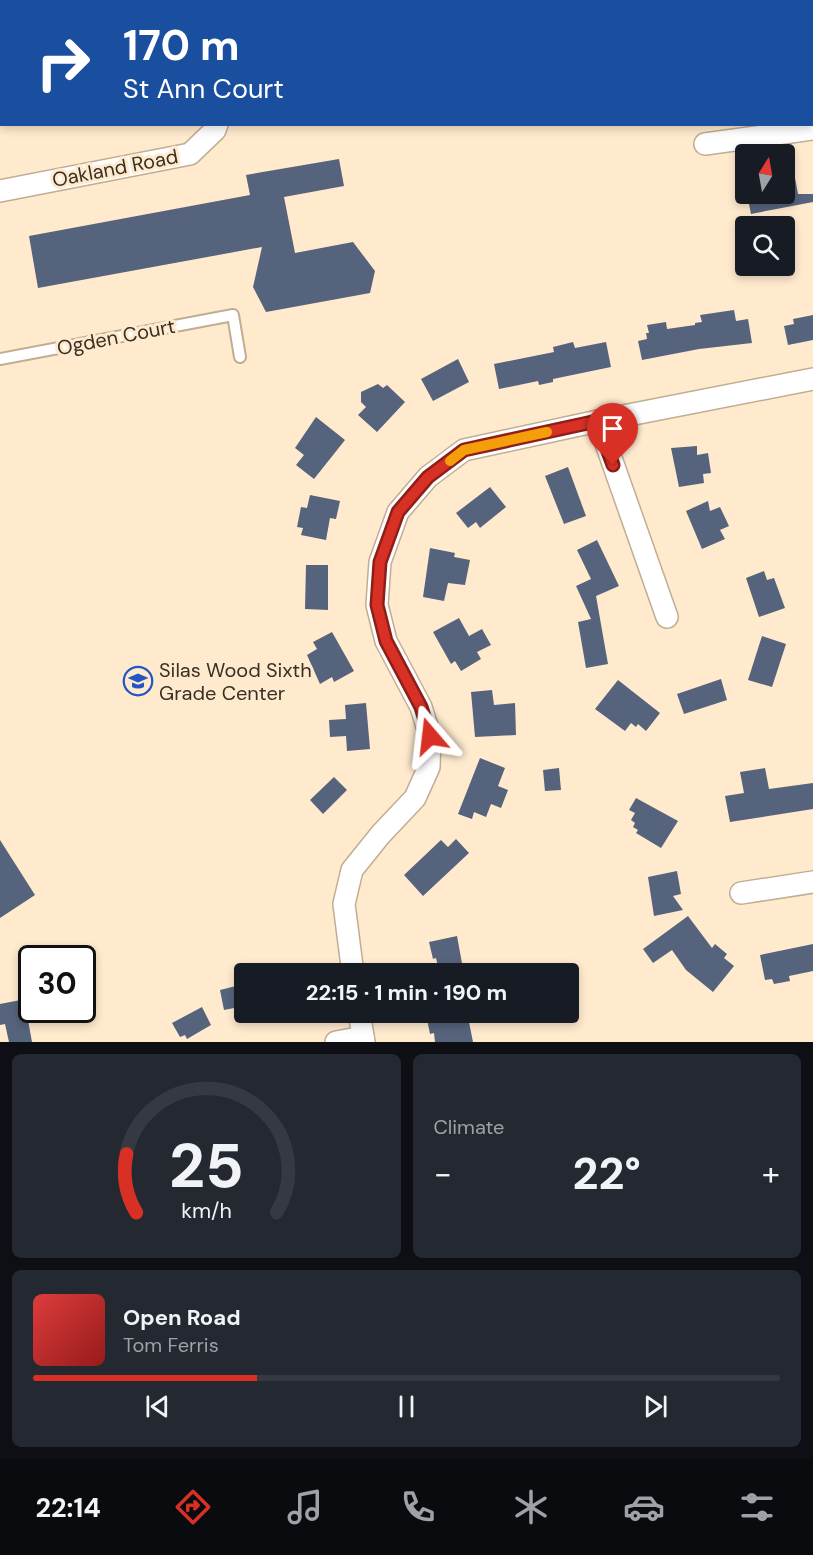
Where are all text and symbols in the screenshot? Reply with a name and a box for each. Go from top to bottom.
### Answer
text: 170 m [123,18,240,73]
icon: right [24,24,102,102]
text: St Ann Court [123,71,284,106]
street label: Oakland Road [50,143,180,193]
north arrow [735,144,795,204]
map controls [735,144,795,276]
button: search [735,216,795,276]
street label: Ogden Court [55,313,177,361]
pin [587,403,638,465]
icon: arrive [596,412,629,445]
place label: Silas Wood Sixth Grade Center [159,657,312,706]
school or university icon: Silas Wood Sixth Grade Center [122,665,154,697]
position arrow [398,704,462,768]
speed limit sign: 30 [18,945,96,1023]
text: 22:15 · 1 min · 190 m [306,978,507,1007]
text: Climate [434,1114,504,1140]
text: 25 [169,1125,244,1206]
text: 22° [573,1144,641,1203]
text: − [434,1152,452,1195]
text: + [762,1152,780,1195]
text: km/h [181,1197,232,1225]
text: Open Road [123,1303,241,1332]
text: Tom Ferris [123,1332,219,1358]
icon: previous [141,1390,174,1423]
icon: pause [390,1390,423,1423]
icon: next [639,1390,672,1423]
icon: directions [172,1486,214,1528]
icon: music [284,1486,326,1528]
icon: phone [397,1486,439,1528]
icon: climate [510,1486,552,1528]
icon: car [623,1486,665,1528]
icon: filters [736,1486,778,1528]
text: 22:14 [35,1490,101,1525]

